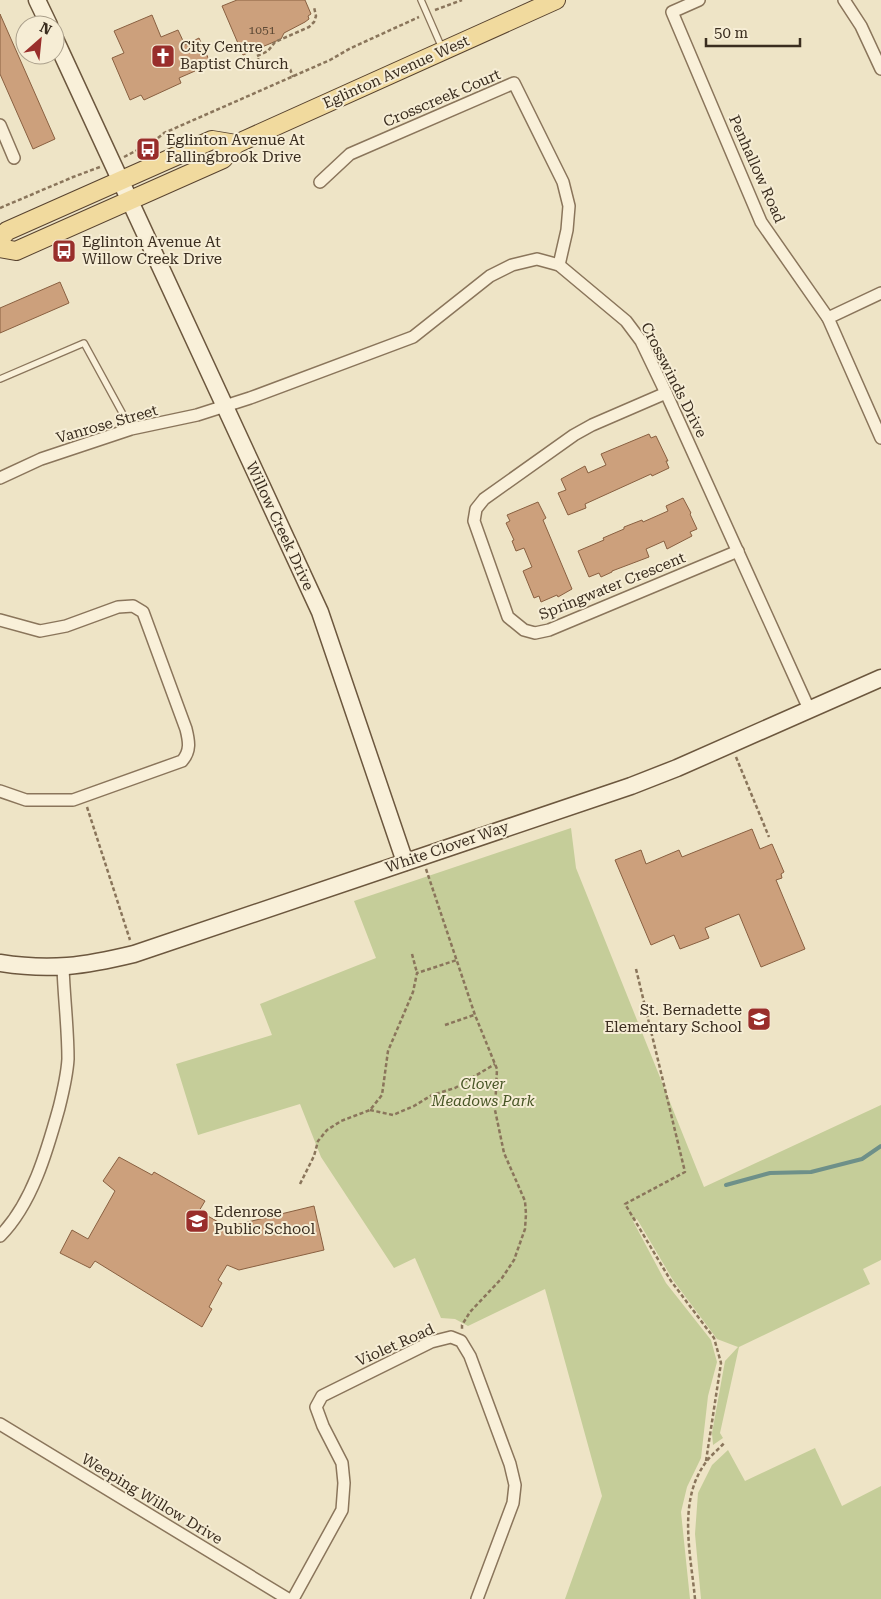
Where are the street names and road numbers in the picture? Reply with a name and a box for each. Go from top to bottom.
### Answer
street label: Eglinton Avenue West [320,31,472,112]
street label: Crosscreek Court [381,65,504,131]
street label: Penhallow Road [725,112,789,226]
street label: Crosswinds Drive [637,319,711,441]
street label: Vanrose Street [54,401,160,447]
street label: Willow Creek Drive [242,459,318,593]
street label: Springwater Crescent [536,548,688,624]
street label: White Clover Way [383,817,511,877]
street label: Violet Road [353,1320,437,1370]
street label: Weeping Willow Drive [78,1450,226,1548]

